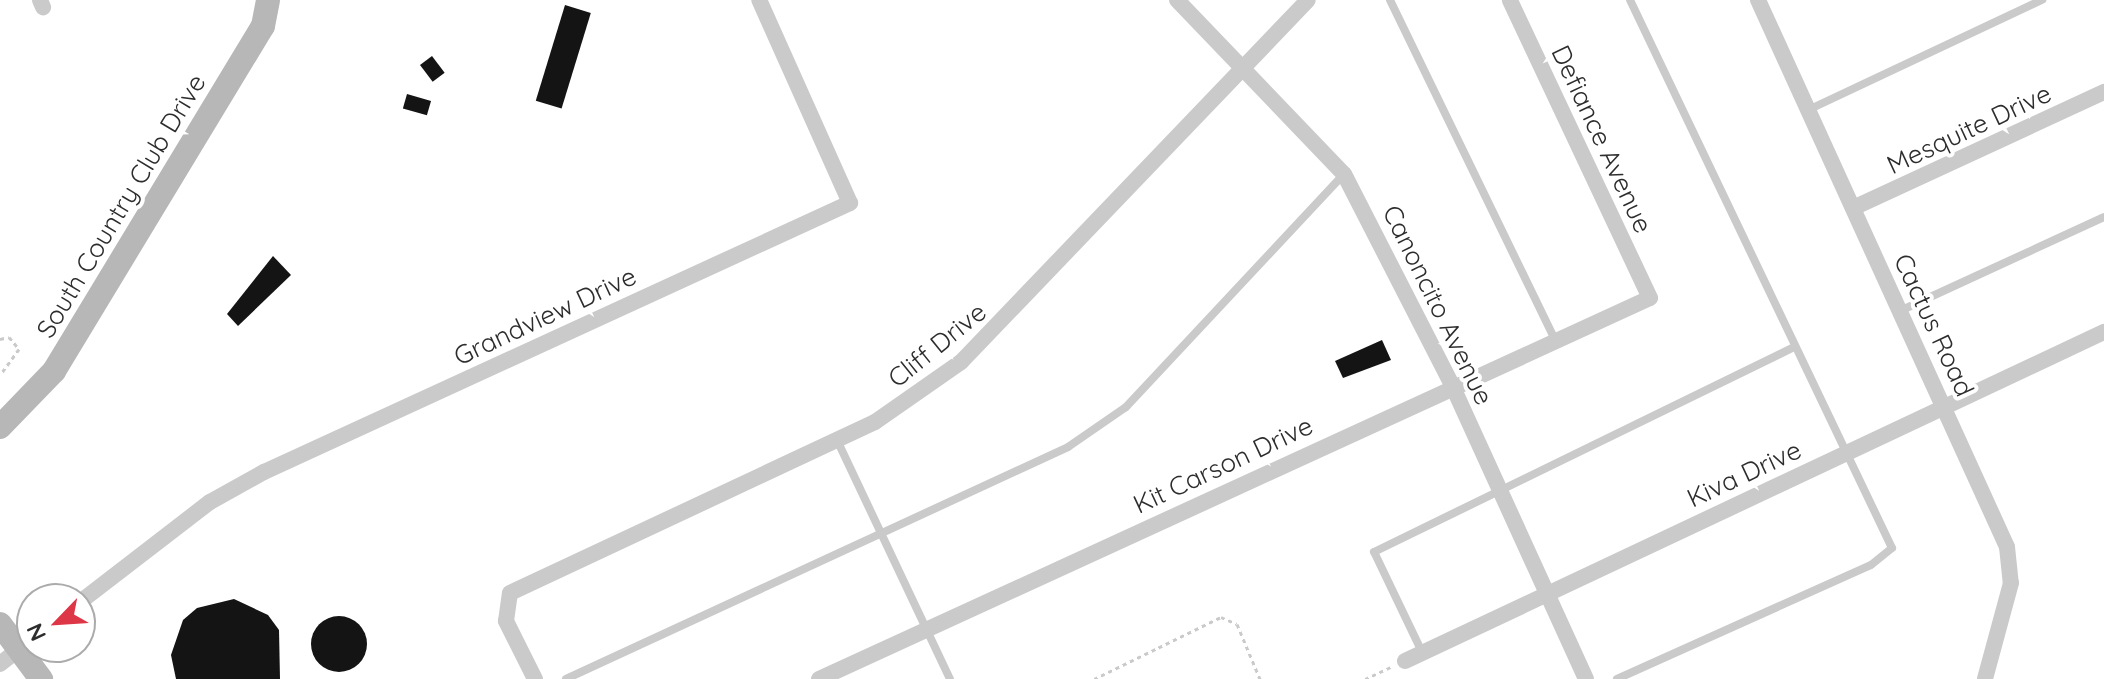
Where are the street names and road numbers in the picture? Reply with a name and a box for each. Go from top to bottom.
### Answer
street label: Defiance Avenue [1545,40,1659,238]
street label: South Country Club Drive [30,69,212,343]
street label: Mesquite Drive [1882,77,2056,181]
street label: Canoncito Avenue [1376,200,1500,410]
street label: Cactus Road [1887,249,1981,401]
street label: Grandview Drive [449,260,641,372]
street label: Cliff Drive [882,296,992,394]
street label: Kit Carson Drive [1128,410,1318,520]
street label: Kiva Drive [1682,434,1806,514]

